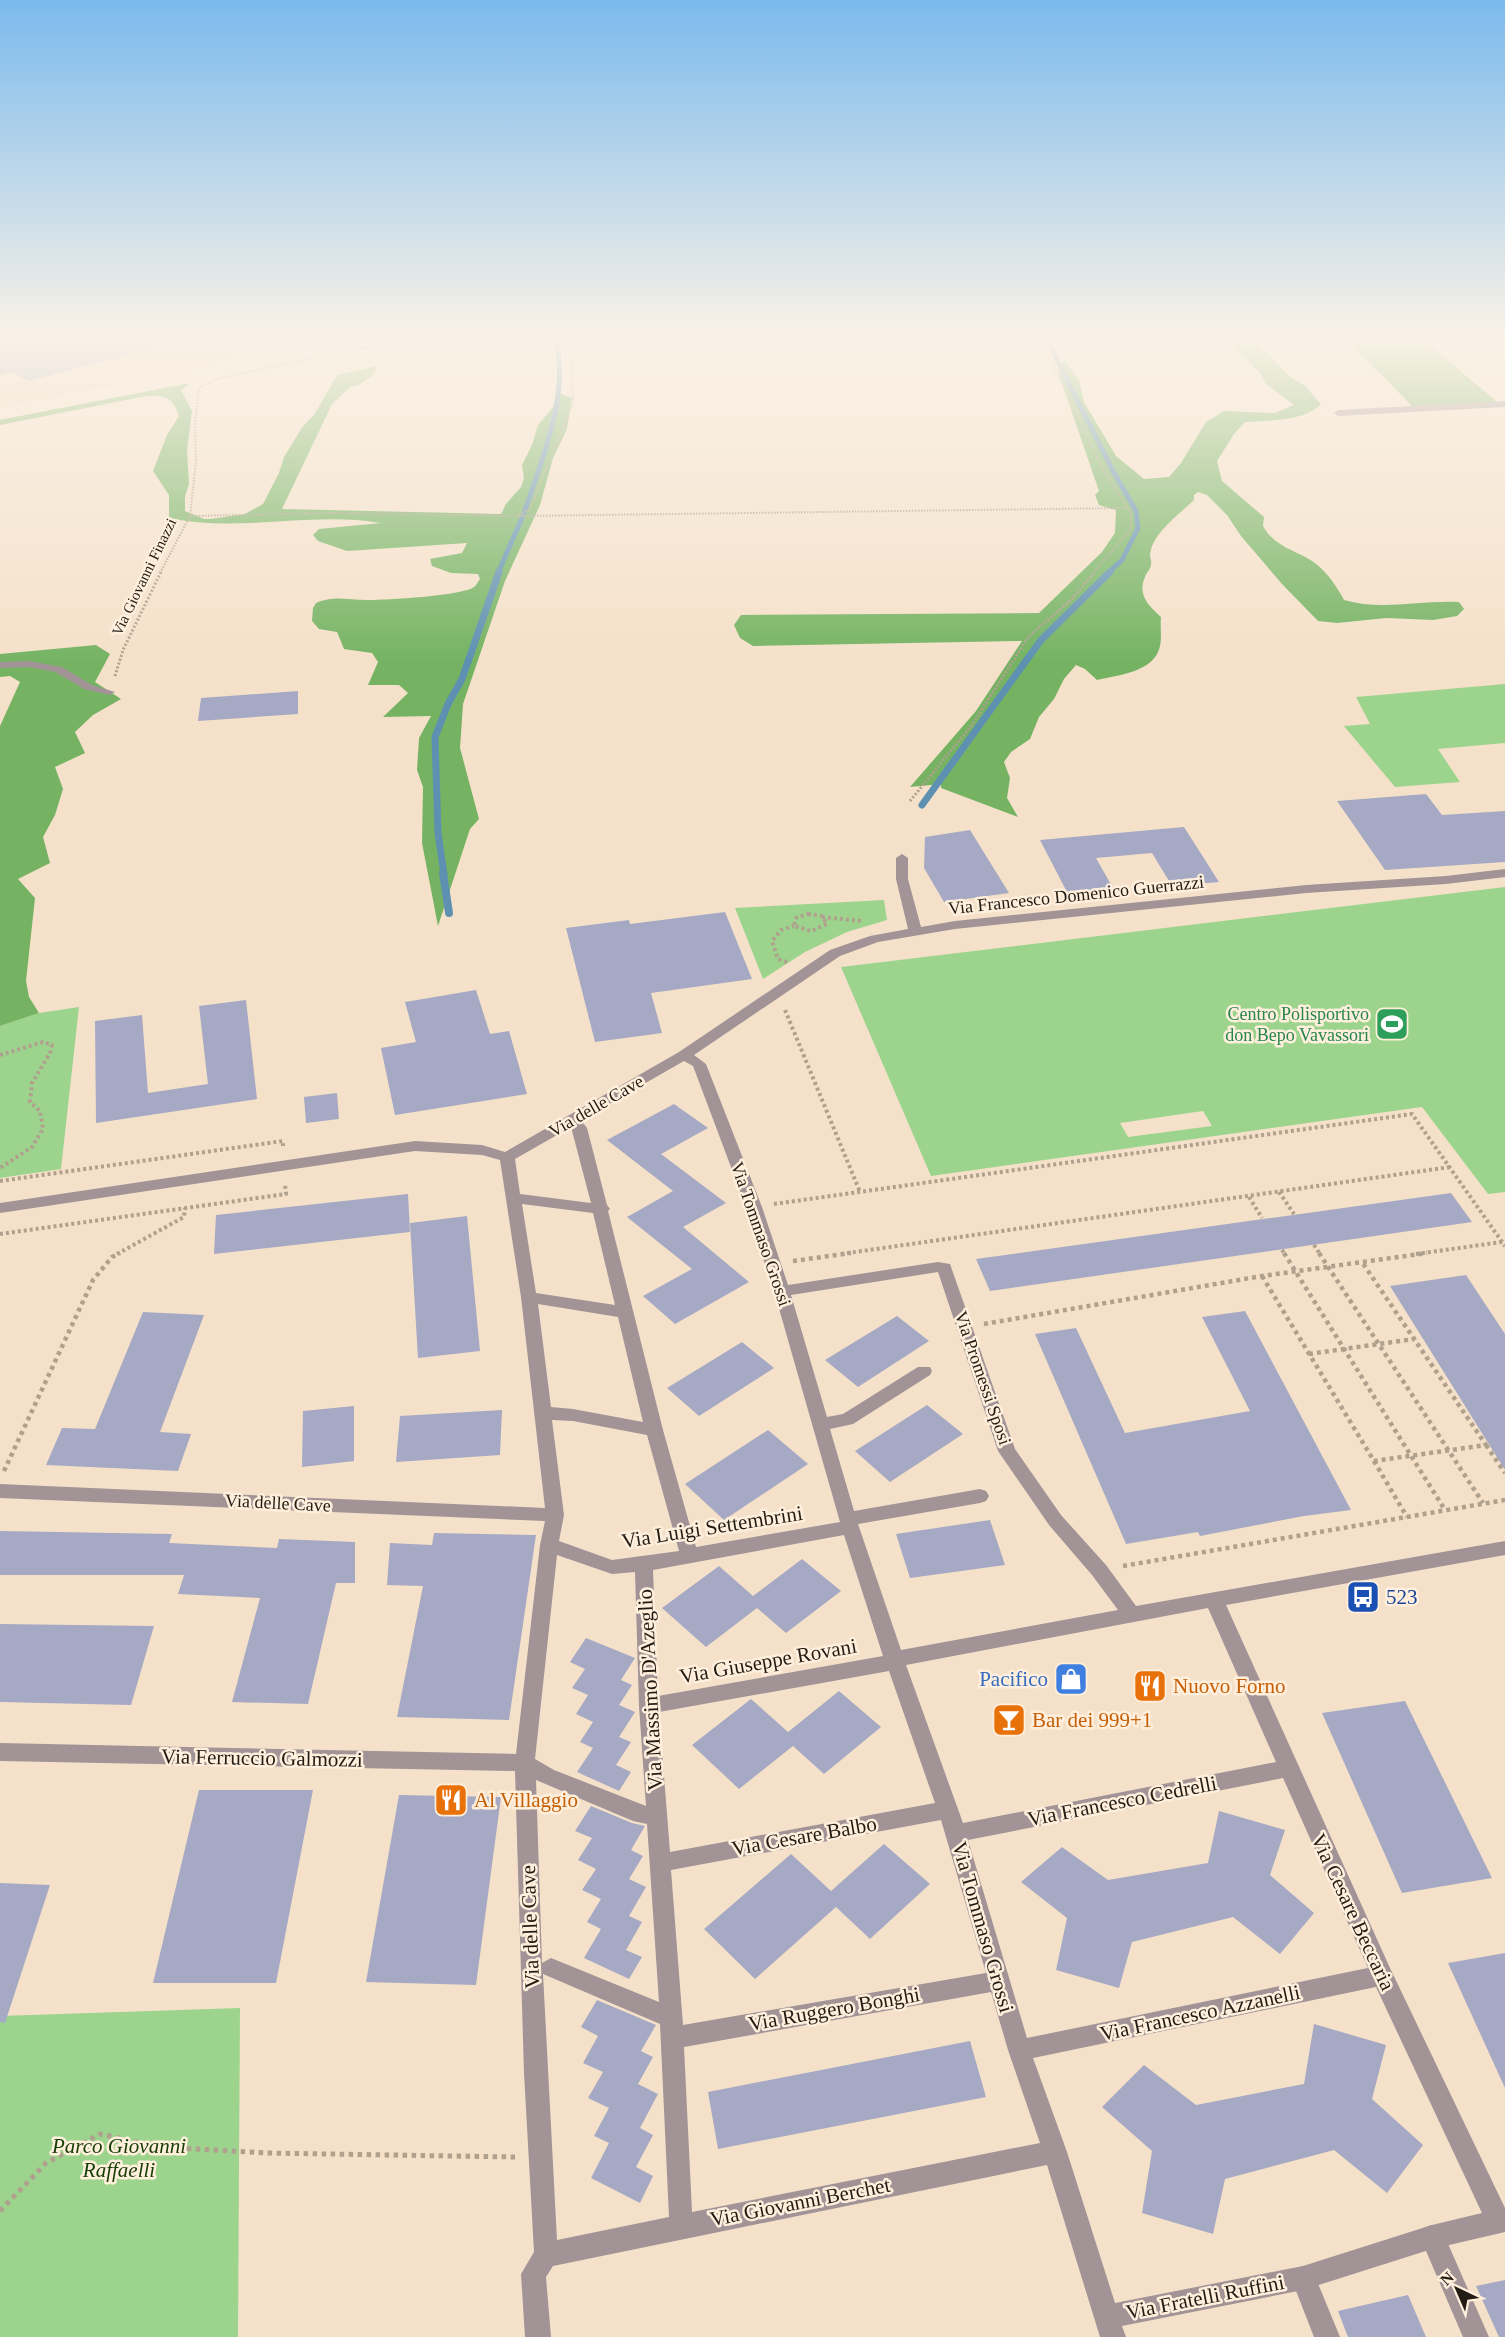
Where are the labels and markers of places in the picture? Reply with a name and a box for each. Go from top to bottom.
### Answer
place label: Centro Polisportivo don Bepo Vavassori [1225,1004,1369,1045]
sports icon: Centro Polisportivo don Bepo Vavassori [1374,1006,1410,1042]
bus stop icon: 523 [1345,1579,1381,1615]
place label: 523 [1386,1585,1418,1609]
shop icon: Pacifico [1053,1661,1089,1697]
place label: Pacifico [979,1667,1048,1691]
restaurant icon: Nuovo Forno [1132,1668,1168,1704]
place label: Nuovo Forno [1173,1674,1286,1698]
bar icon: Bar dei 999+1 [991,1702,1027,1738]
place label: Bar dei 999+1 [1032,1708,1152,1732]
restaurant icon: Al Villaggio [433,1782,469,1818]
place label: Al Villaggio [474,1788,578,1812]

